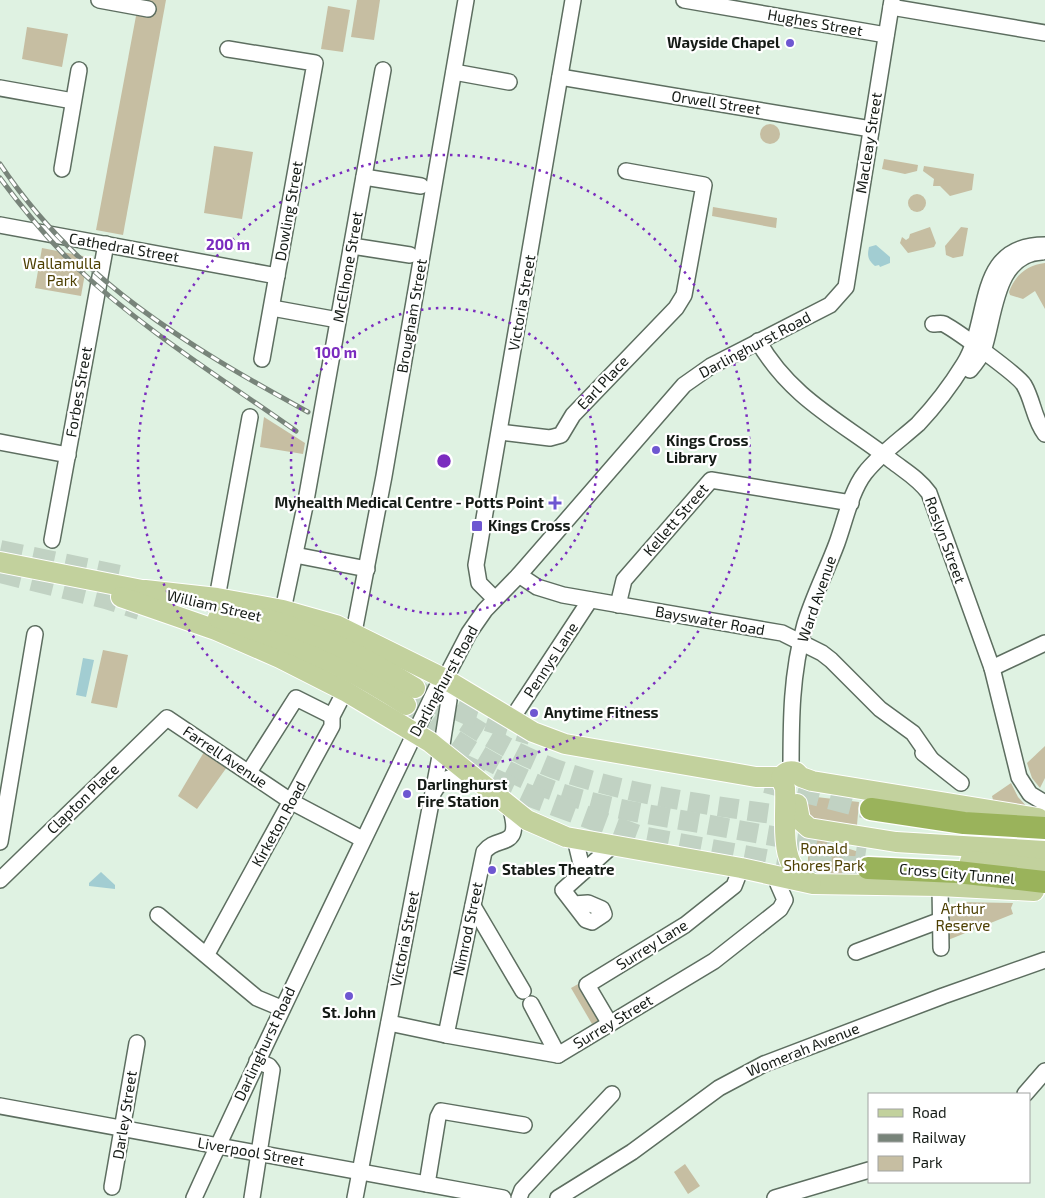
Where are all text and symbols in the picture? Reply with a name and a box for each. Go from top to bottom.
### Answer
street label: Hughes Street [766,5,864,39]
place label: Wayside Chapel [667,33,780,52]
marker: Wayside Chapel [784,37,796,49]
street label: Orwell Street [670,86,762,118]
street label: Macleay Street [851,91,885,195]
street label: Dowling Street [270,159,306,262]
street label: McElhone Street [328,210,366,324]
street label: Cathedral Street [68,228,181,266]
text: 200 m [206,235,250,253]
street label: Victoria Street [504,253,538,352]
park label: Wallamulla Park [23,254,101,289]
street label: Brougham Street [392,257,430,374]
street label: Darlinghurst Road [696,307,813,381]
text: 100 m [315,343,357,361]
street label: Forbes Street [61,345,95,439]
street label: Earl Place [573,352,632,413]
place label: Kings Cross Library [666,431,748,467]
marker: Kings Cross Library [650,444,662,456]
centre of rings [435,452,453,470]
street label: Kellett Street [639,479,712,559]
place label: Myhealth Medical Centre - Potts Point [275,493,544,512]
street label: Roslyn Street [922,494,970,586]
marker: Myhealth Medical Centre - Potts Point [548,496,562,510]
place label: Kings Cross [488,516,570,534]
marker: Kings Cross [470,519,484,533]
street label: Ward Avenue [793,553,839,644]
street label: William Street [165,585,264,625]
street label: Bayswater Road [654,602,766,639]
street label: Pennys Lane [519,619,581,700]
street label: Darlinghurst Road [405,622,481,739]
place label: Anytime Fitness [544,703,659,722]
marker: Anytime Fitness [528,707,540,719]
street label: Farrell Avenue [180,721,271,791]
street label: Clapton Place [43,759,122,837]
place label: Darlinghurst Fire Station [417,775,507,810]
street label: Kirketon Road [247,778,309,869]
marker: Darlinghurst Fire Station [401,788,413,800]
park label: Ronald Shores Park [783,839,865,874]
street label: Cross City Tunnel [899,859,1016,887]
place label: Stables Theatre [502,860,615,878]
marker: Stables Theatre [486,864,498,876]
street label: Nimrod Street [448,880,486,977]
street label: Victoria Street [386,889,422,988]
park label: Arthur Reserve [936,899,990,934]
street label: Surrey Lane [613,915,690,973]
street label: Darlinghurst Road [230,984,298,1104]
marker: St. John [343,990,355,1002]
street label: Surrey Street [570,990,656,1052]
place label: St. John [322,1003,376,1021]
street label: Womerah Avenue [744,1018,862,1080]
street label: Darley Street [108,1069,140,1160]
legend [868,1093,1030,1183]
text: Road [912,1103,947,1121]
text: Railway [912,1128,966,1146]
street label: Liverpool Street [196,1133,306,1169]
text: Park [912,1153,943,1171]

